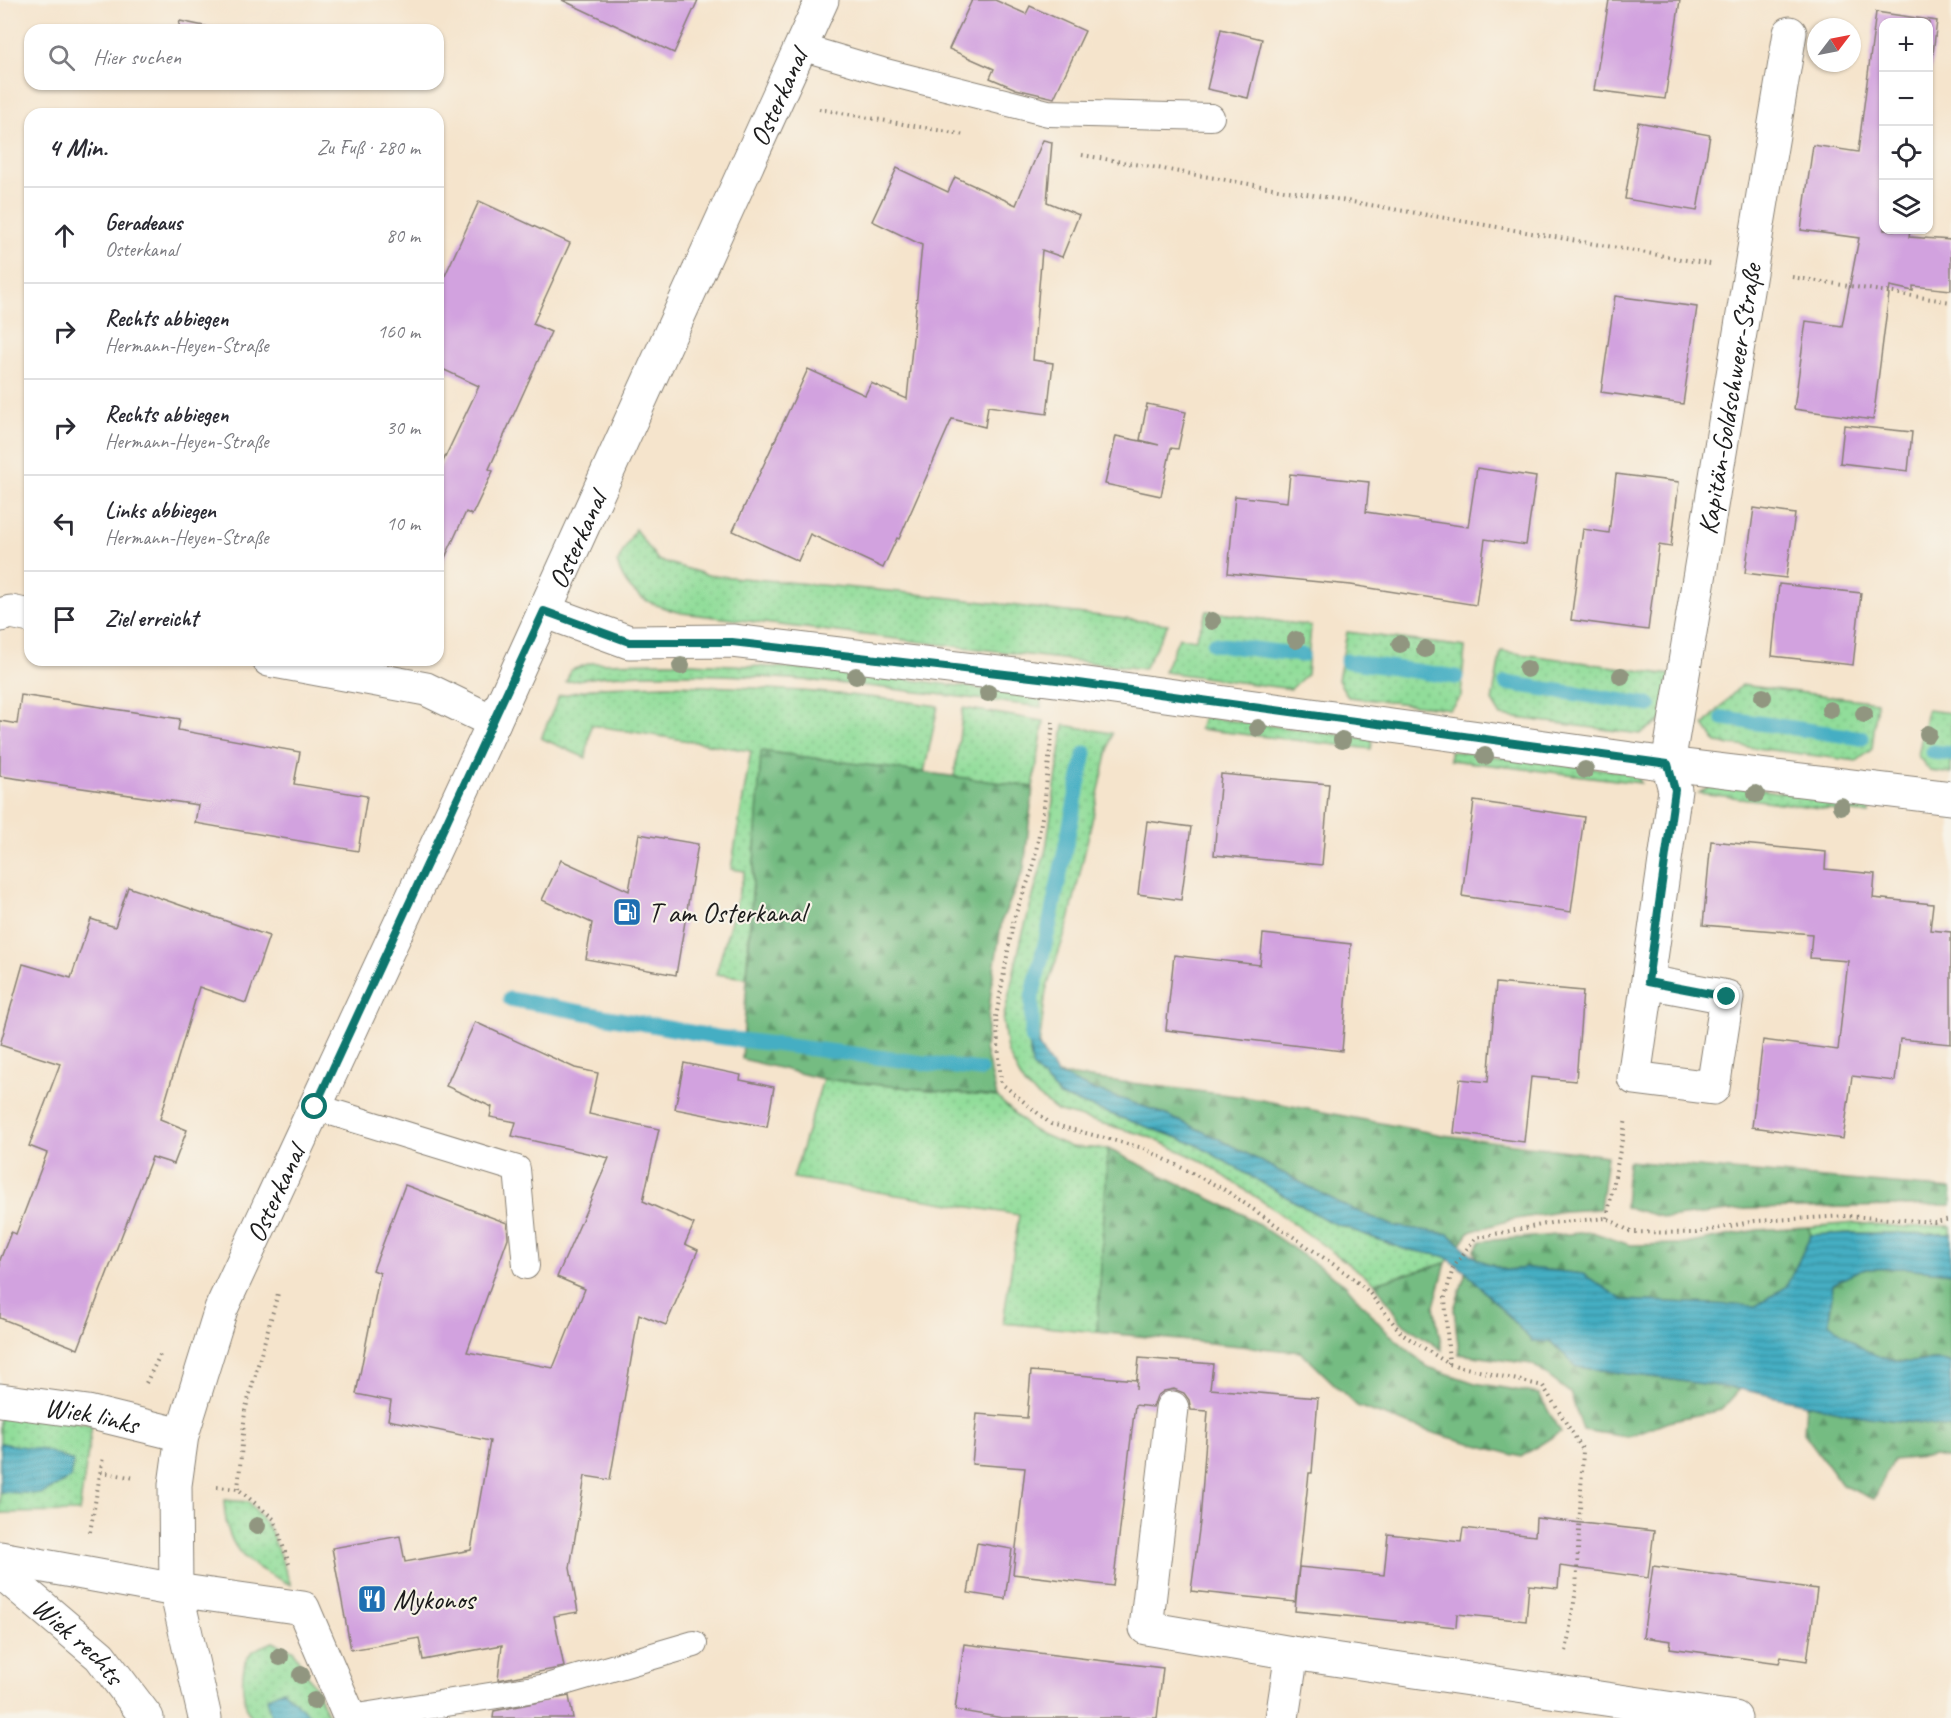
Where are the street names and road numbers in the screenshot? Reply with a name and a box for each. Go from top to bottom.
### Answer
street label: Osterkanal [741,39,817,151]
street label: Kapitän-Goldschweer-Straße [1689,259,1769,537]
street label: Osterkanal [540,481,616,594]
street label: Osterkanal [237,1135,314,1247]
street label: Wiek links [43,1389,145,1442]
street label: Wiek rechts [25,1589,134,1693]

